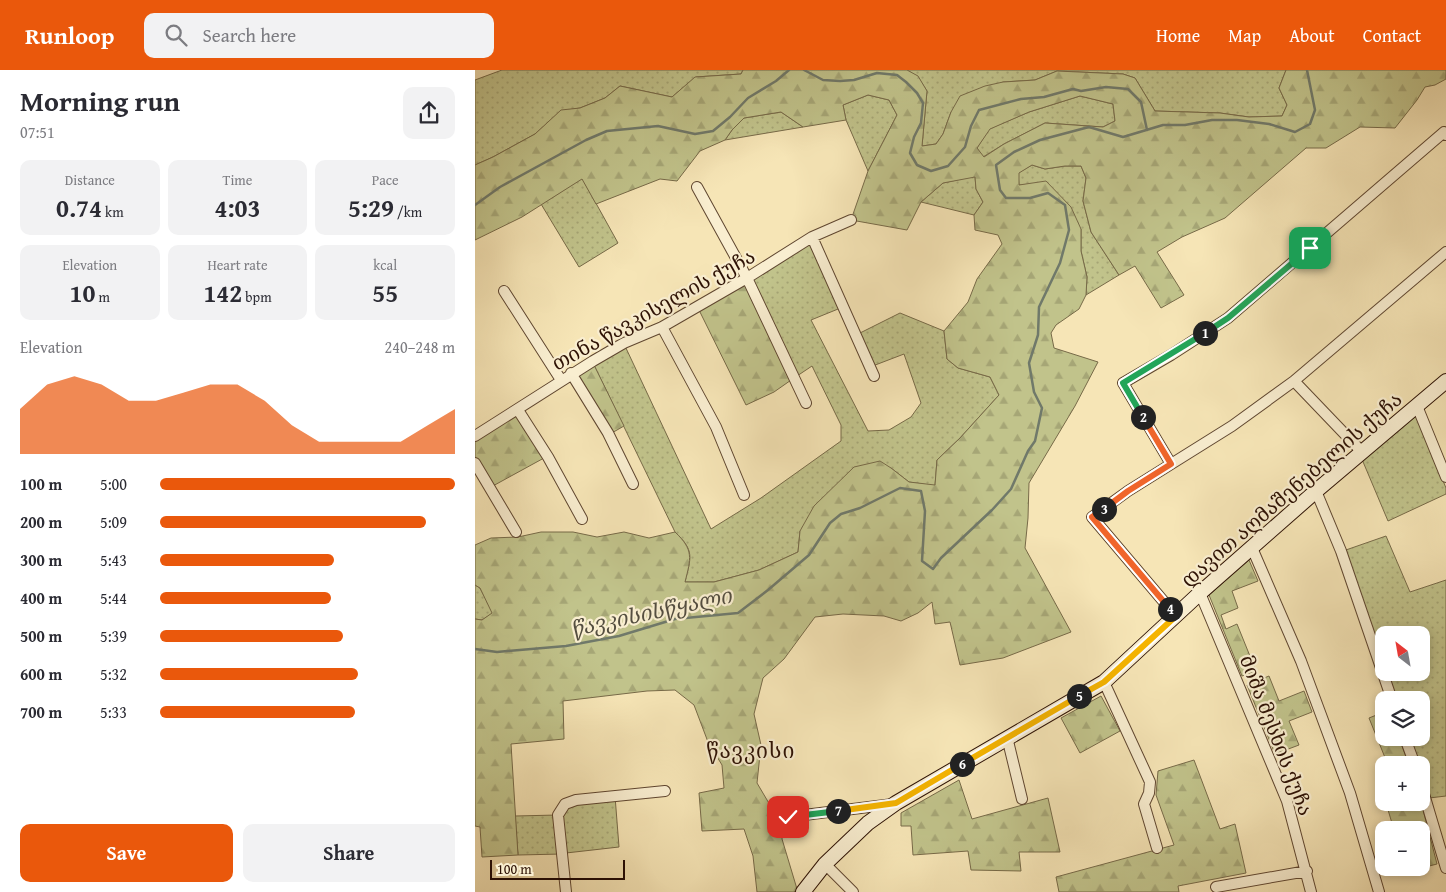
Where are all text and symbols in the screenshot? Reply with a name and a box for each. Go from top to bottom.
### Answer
search box [144,13,494,58]
text: Runloop [25,18,114,53]
icon: search [162,21,190,49]
text: Search here [202,21,296,49]
text: Home [1156,22,1200,49]
text: Map [1228,22,1261,49]
text: About [1289,22,1335,49]
text: Contact [1363,22,1421,49]
text: Morning run [20,80,180,121]
button: share [403,87,455,139]
text: 07:51 [20,120,55,144]
text: Distance [65,170,115,190]
text: Time [223,170,252,190]
text: Pace [372,170,399,190]
text: 0.74 [56,190,102,226]
text: 4:03 [215,190,260,226]
text: 5:29 [348,190,394,226]
text: km [102,202,124,222]
text: /km [394,202,422,222]
pin [1289,227,1331,269]
icon: arrive [1296,234,1324,262]
street label: თინა წავკისელის ქუჩა [546,241,760,377]
text: Elevation [62,255,117,275]
text: Heart rate [207,255,268,275]
text: kcal [373,255,397,275]
text: 10 [70,275,96,311]
text: 142 [203,275,242,311]
text: 55 [372,275,398,311]
text: m [96,287,110,307]
text: bpm [242,287,272,307]
pin: 1 [1193,320,1217,346]
text: 1 [1202,323,1209,343]
text: Elevation [20,335,83,359]
text: 240–248 m [385,335,455,359]
street label: დავით აღმაშენებელის ქუჩა [1174,385,1408,593]
pin: 2 [1131,404,1155,430]
text: 2 [1140,407,1147,427]
text: 100 m [20,472,62,496]
text: 5:00 [100,472,127,496]
pin: 3 [1091,496,1117,522]
text: 3 [1101,499,1108,519]
text: 200 m [20,510,62,534]
text: 5:09 [100,510,127,534]
text: 300 m [20,548,62,572]
text: 5:43 [100,548,127,572]
water label: წავკისისწყალი [568,580,735,644]
text: 400 m [20,586,62,610]
text: 5:44 [100,586,127,610]
pin: 4 [1157,596,1183,622]
text: 4 [1167,599,1174,619]
text: 500 m [20,624,62,648]
text: 5:39 [100,624,127,648]
north arrow [1375,626,1430,681]
map controls [1375,626,1430,876]
street label: მიშა მესხის ქუჩა [1233,651,1321,819]
text: 600 m [20,662,62,686]
text: 5:32 [100,662,127,686]
pin: 5 [1067,684,1091,708]
text: 5 [1076,686,1083,706]
button: layers [1375,691,1430,746]
text: 700 m [20,700,62,724]
text: 5:33 [100,700,127,724]
district label: წავკისი [707,735,795,766]
pin: 6 [949,752,975,776]
text: 6 [959,754,966,774]
button: + [1375,756,1430,811]
pin [767,796,809,838]
pin: 7 [825,798,851,824]
text: 7 [835,801,842,821]
icon: check [774,803,802,831]
button: − [1375,821,1430,876]
button: Save [20,824,233,882]
button: Share [243,824,455,882]
scale bar [490,857,625,880]
text: 100 m [497,859,532,879]

